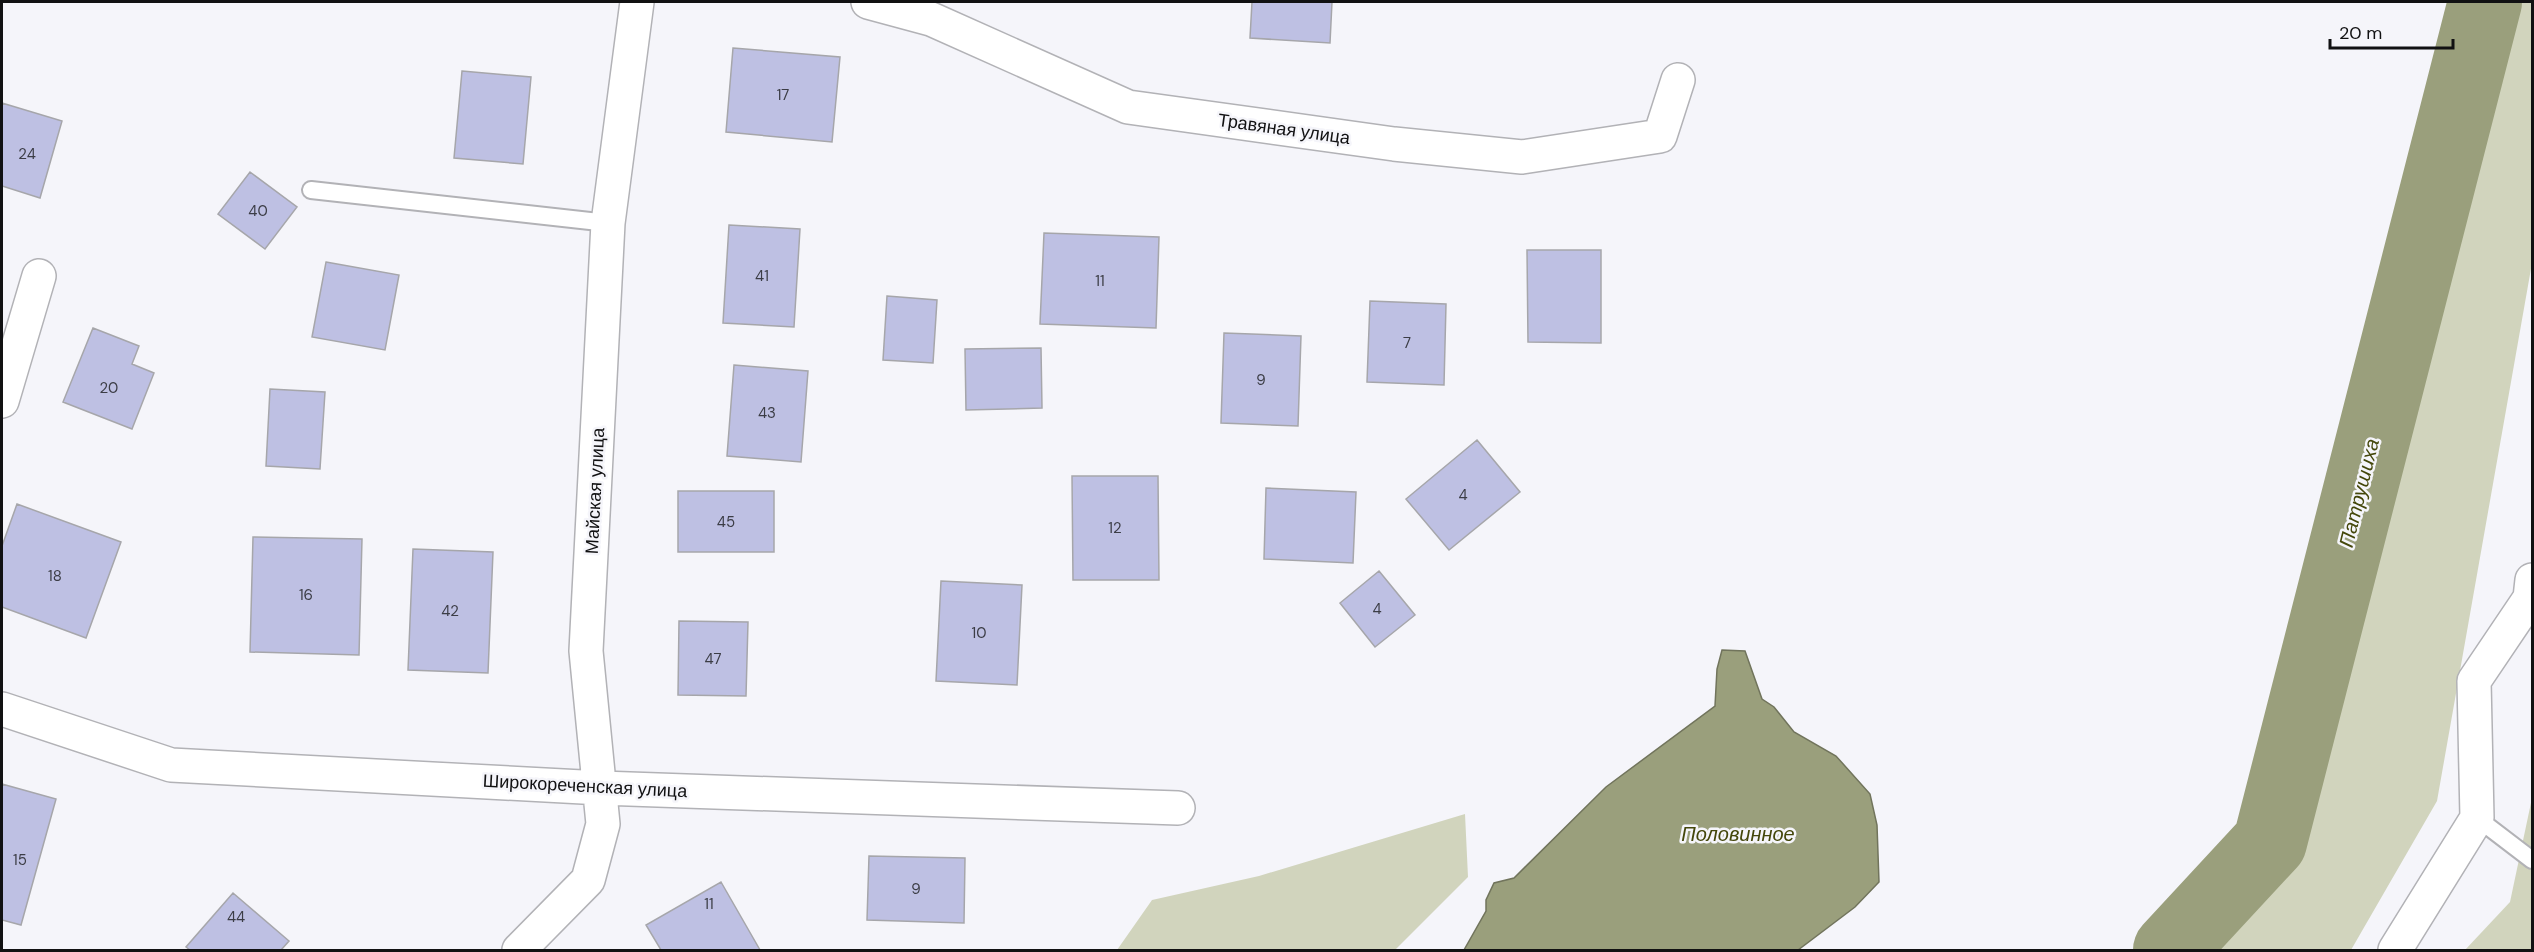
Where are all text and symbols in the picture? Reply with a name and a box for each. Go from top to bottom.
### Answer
scale bar [2330,12,2453,50]
text: 20 m [2339,21,2382,45]
house number: 17 [777,85,789,105]
street label: Травяная улица [1216,108,1353,150]
house number: 24 [18,144,36,164]
house number: 40 [248,201,268,221]
house number: 41 [755,266,769,286]
house number: 11 [1095,271,1105,291]
house number: 7 [1403,333,1411,353]
house number: 9 [1256,370,1266,390]
house number: 20 [100,378,118,398]
house number: 43 [758,403,776,423]
street label: Майская улица [580,426,610,555]
water label: Патрушиха [2333,436,2385,550]
house number: 4 [1458,485,1468,505]
house number: 45 [717,512,735,532]
house number: 12 [1108,518,1122,538]
house number: 18 [48,566,62,586]
house number: 16 [299,585,313,605]
house number: 4 [1372,599,1382,619]
house number: 42 [441,601,459,621]
house number: 10 [972,623,986,643]
house number: 47 [704,649,722,669]
street label: Широкореченская улица [482,769,689,803]
water label: Половинное [1681,821,1795,847]
house number: 15 [13,850,27,870]
house number: 9 [911,879,921,899]
house number: 11 [704,894,714,914]
house number: 44 [227,907,245,927]

